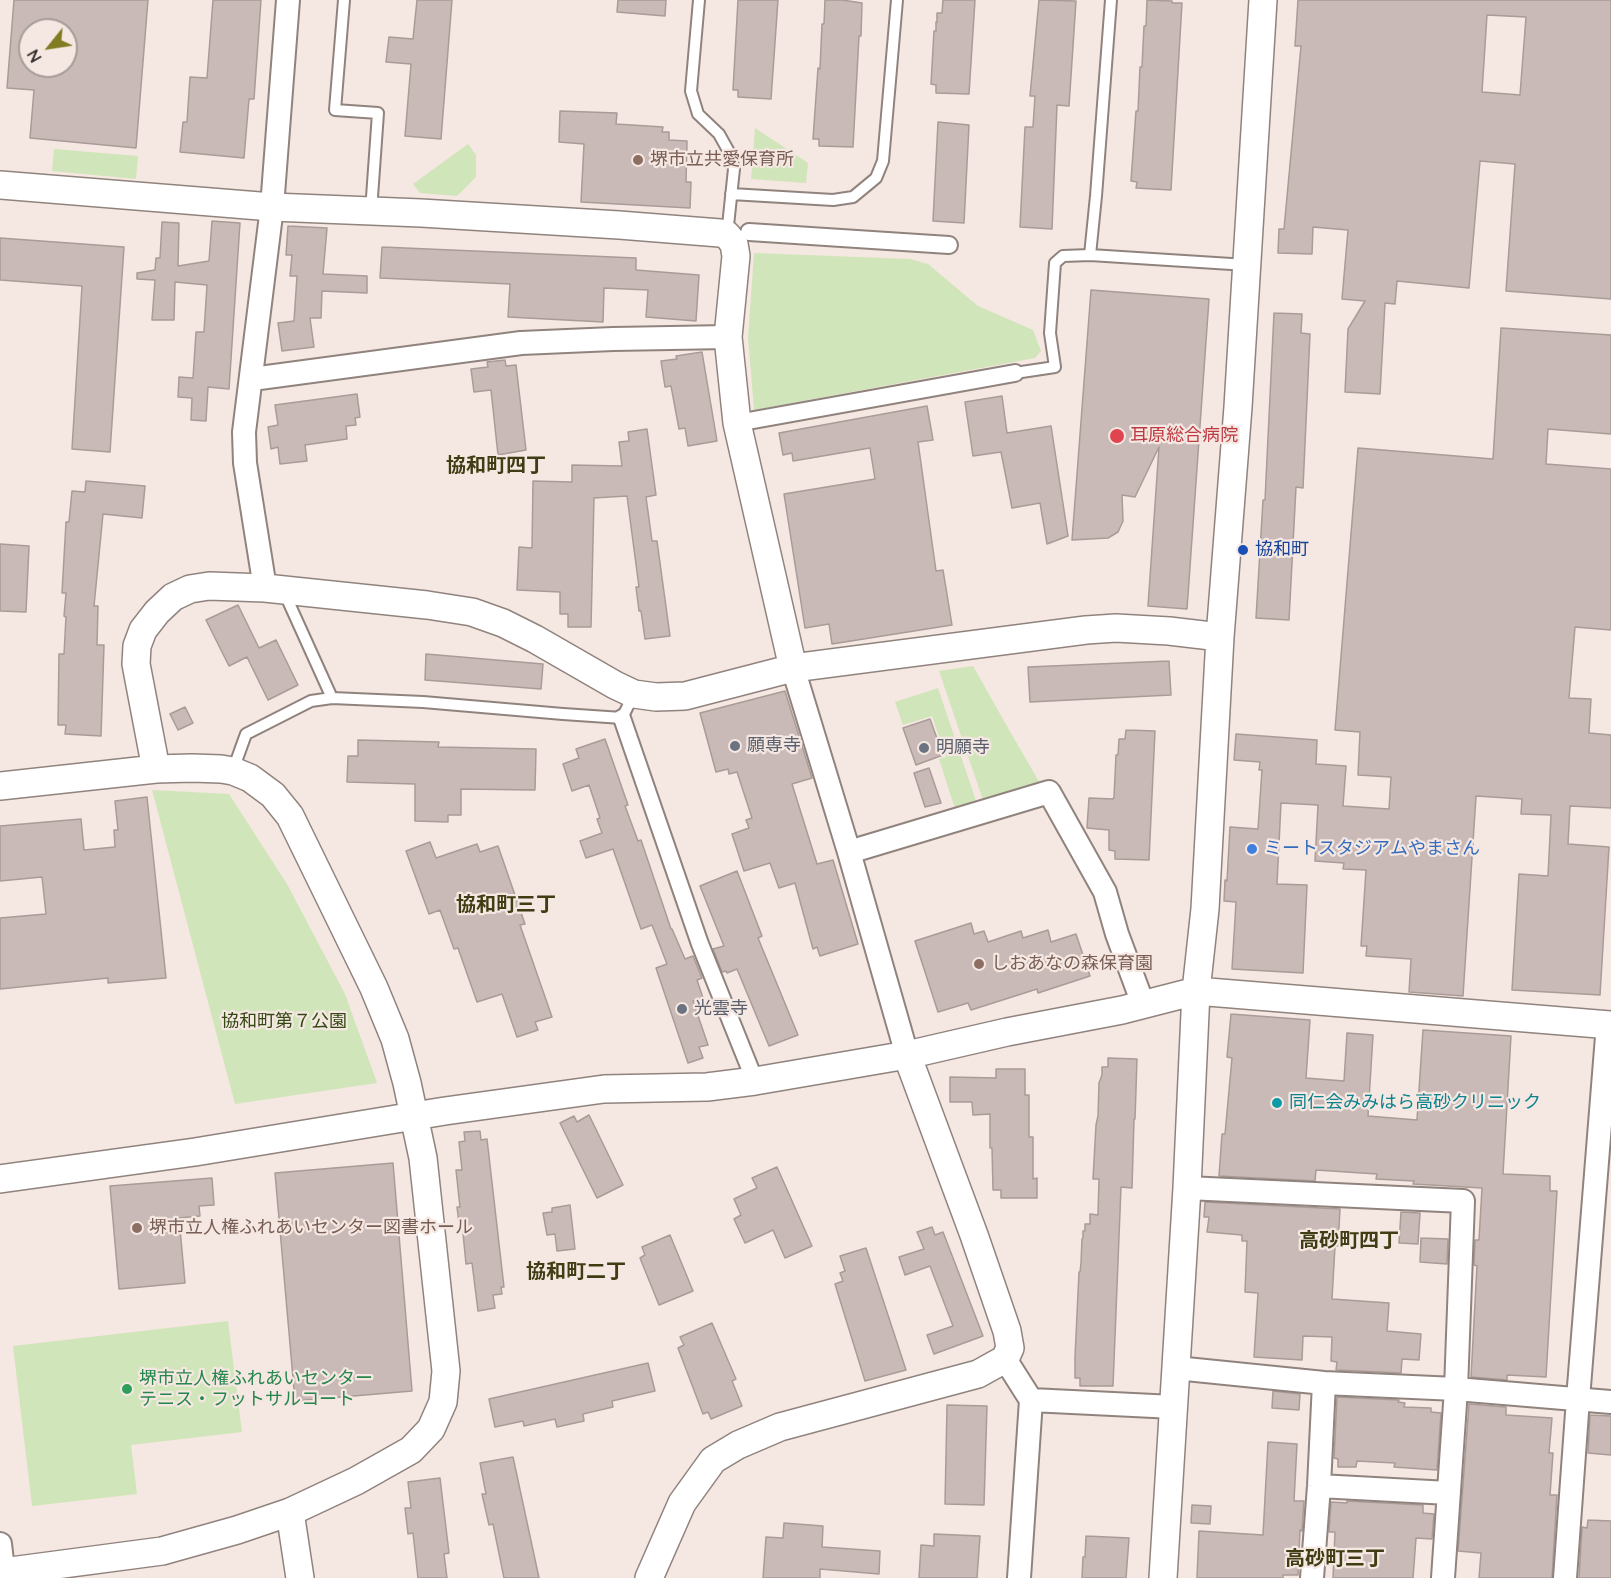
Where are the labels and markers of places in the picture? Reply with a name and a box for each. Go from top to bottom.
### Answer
place label: 堺市立共愛保育所 [650,149,794,171]
marker: 堺市立共愛保育所 [631,153,645,167]
place label: 耳原総合病院 [1130,425,1238,447]
marker: 耳原総合病院 [1108,427,1126,445]
place label: 協和町 [1255,539,1309,561]
marker: 協和町 [1236,543,1250,557]
place label: 願専寺 [747,735,801,757]
place label: 明願寺 [936,737,990,759]
marker: 願専寺 [728,739,742,753]
marker: 明願寺 [917,741,931,755]
place label: ミートスタジアムやまさん [1264,838,1480,860]
marker: ミートスタジアムやまさん [1245,842,1259,856]
place label: しおあなの森保育園 [991,953,1153,975]
marker: しおあなの森保育園 [972,957,986,971]
place label: 光雲寺 [694,998,748,1020]
marker: 光雲寺 [675,1002,689,1016]
place label: 同仁会みみはら高砂クリニック [1289,1092,1541,1114]
marker: 同仁会みみはら高砂クリニック [1270,1096,1284,1110]
place label: 堺市立人権ふれあいセンター図書ホール [149,1217,473,1239]
marker: 堺市立人権ふれあいセンター図書ホール [130,1221,144,1235]
place label: 堺市立人権ふれあいセンター テニス・フットサルコート [139,1368,373,1410]
marker: 堺市立人権ふれあいセンター テニス・フットサルコート [120,1382,134,1396]

